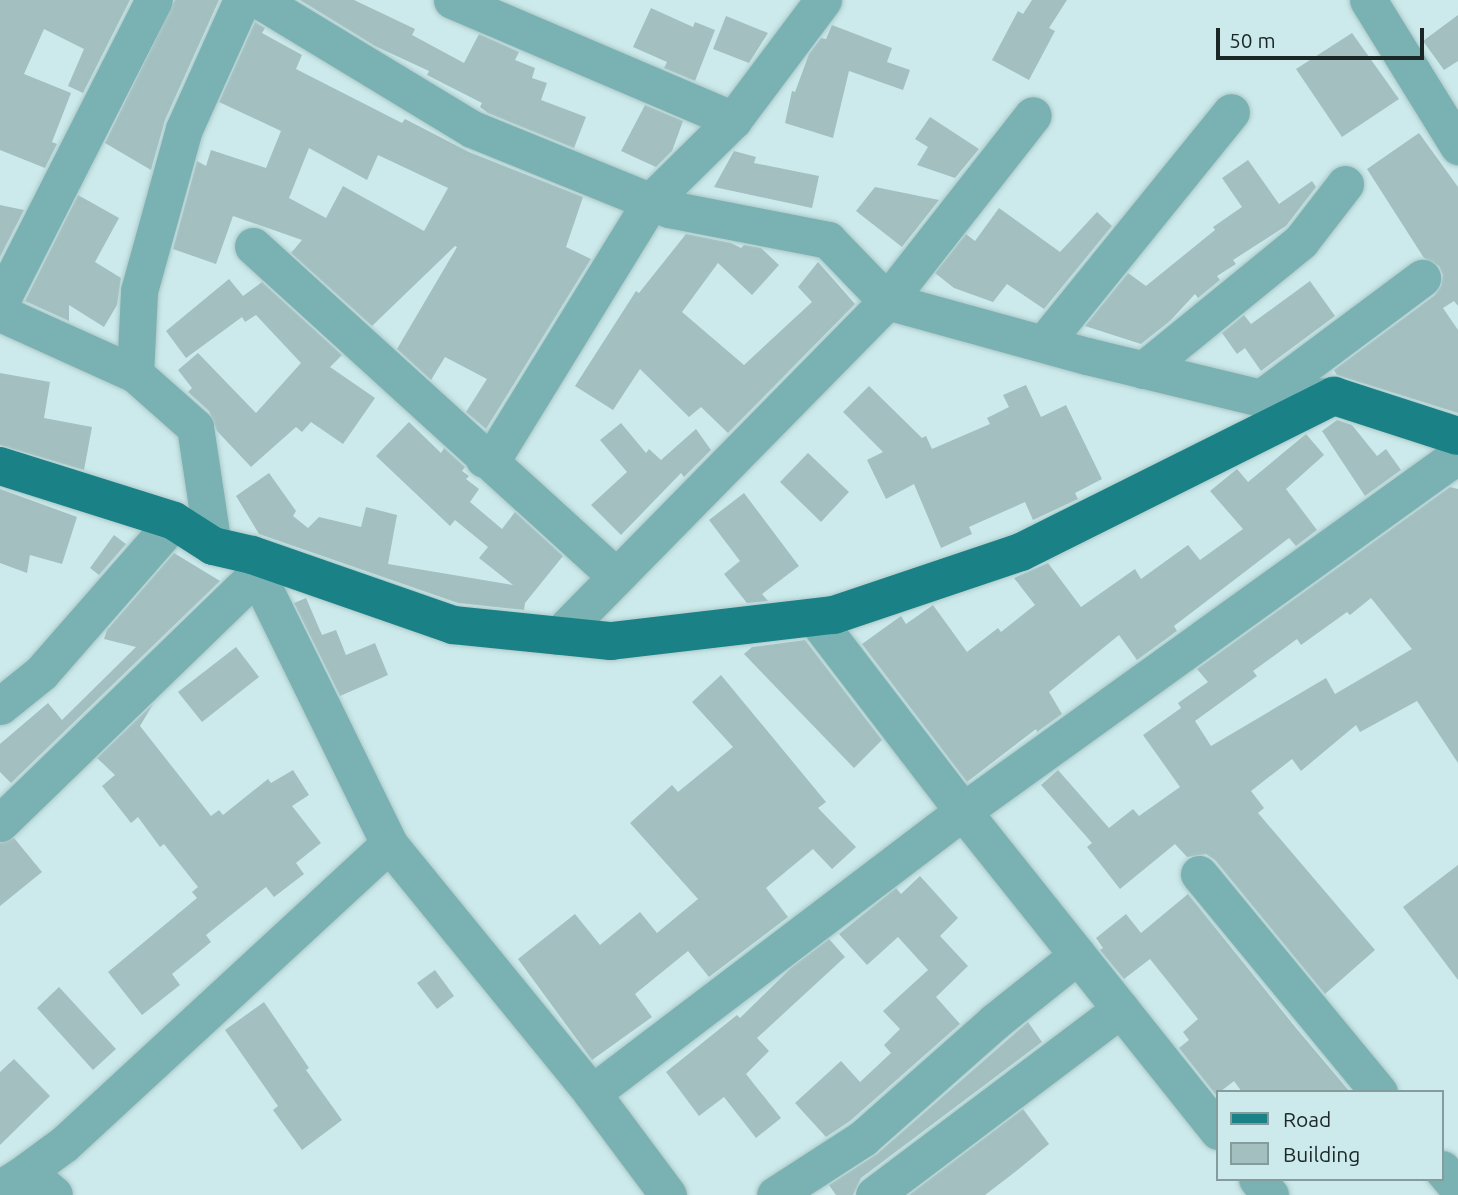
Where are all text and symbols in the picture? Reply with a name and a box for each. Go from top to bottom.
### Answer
scale bar [1220,14,1428,58]
text: 50 m [1229,28,1276,52]
legend [1216,1090,1444,1181]
text: Road [1283,1107,1331,1131]
text: Building [1283,1142,1360,1166]

